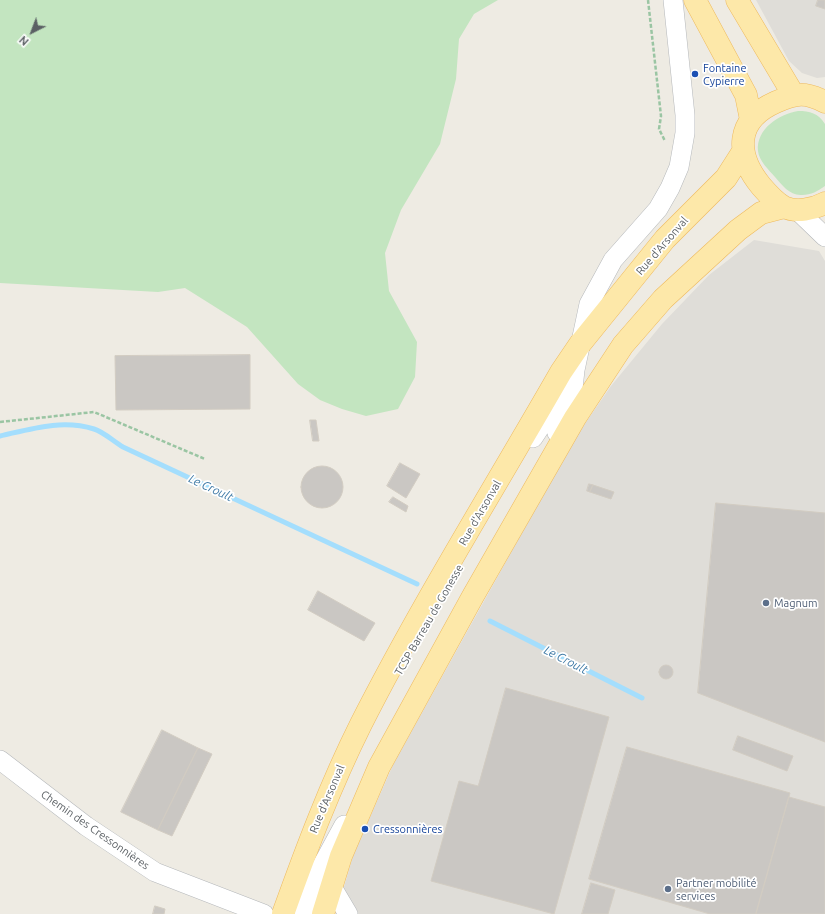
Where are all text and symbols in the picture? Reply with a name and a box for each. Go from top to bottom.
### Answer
north arrow [12,12,52,52]
text: N [17,34,31,48]
place label: Fontaine Cypierre [703,61,746,87]
marker: Fontaine Cypierre [690,69,700,79]
street label: Rue d'Arsonval [633,214,691,278]
water label: Le Croult [187,471,235,505]
street label: Rue d'Arsonval [456,478,504,548]
street label: TCSP Barreau de Gonesse [392,562,466,678]
place label: Magnum [774,596,818,610]
marker: Magnum [761,598,771,608]
water label: Le Croult [542,643,590,677]
street label: Rue d'Arsonval [307,763,347,835]
street label: Chemin des Cressonnières [38,788,152,872]
place label: Cressonnières [373,822,442,836]
marker: Cressonnières [360,824,370,834]
place label: Partner mobilité services [676,876,757,902]
marker: Partner mobilité services [663,884,673,894]

